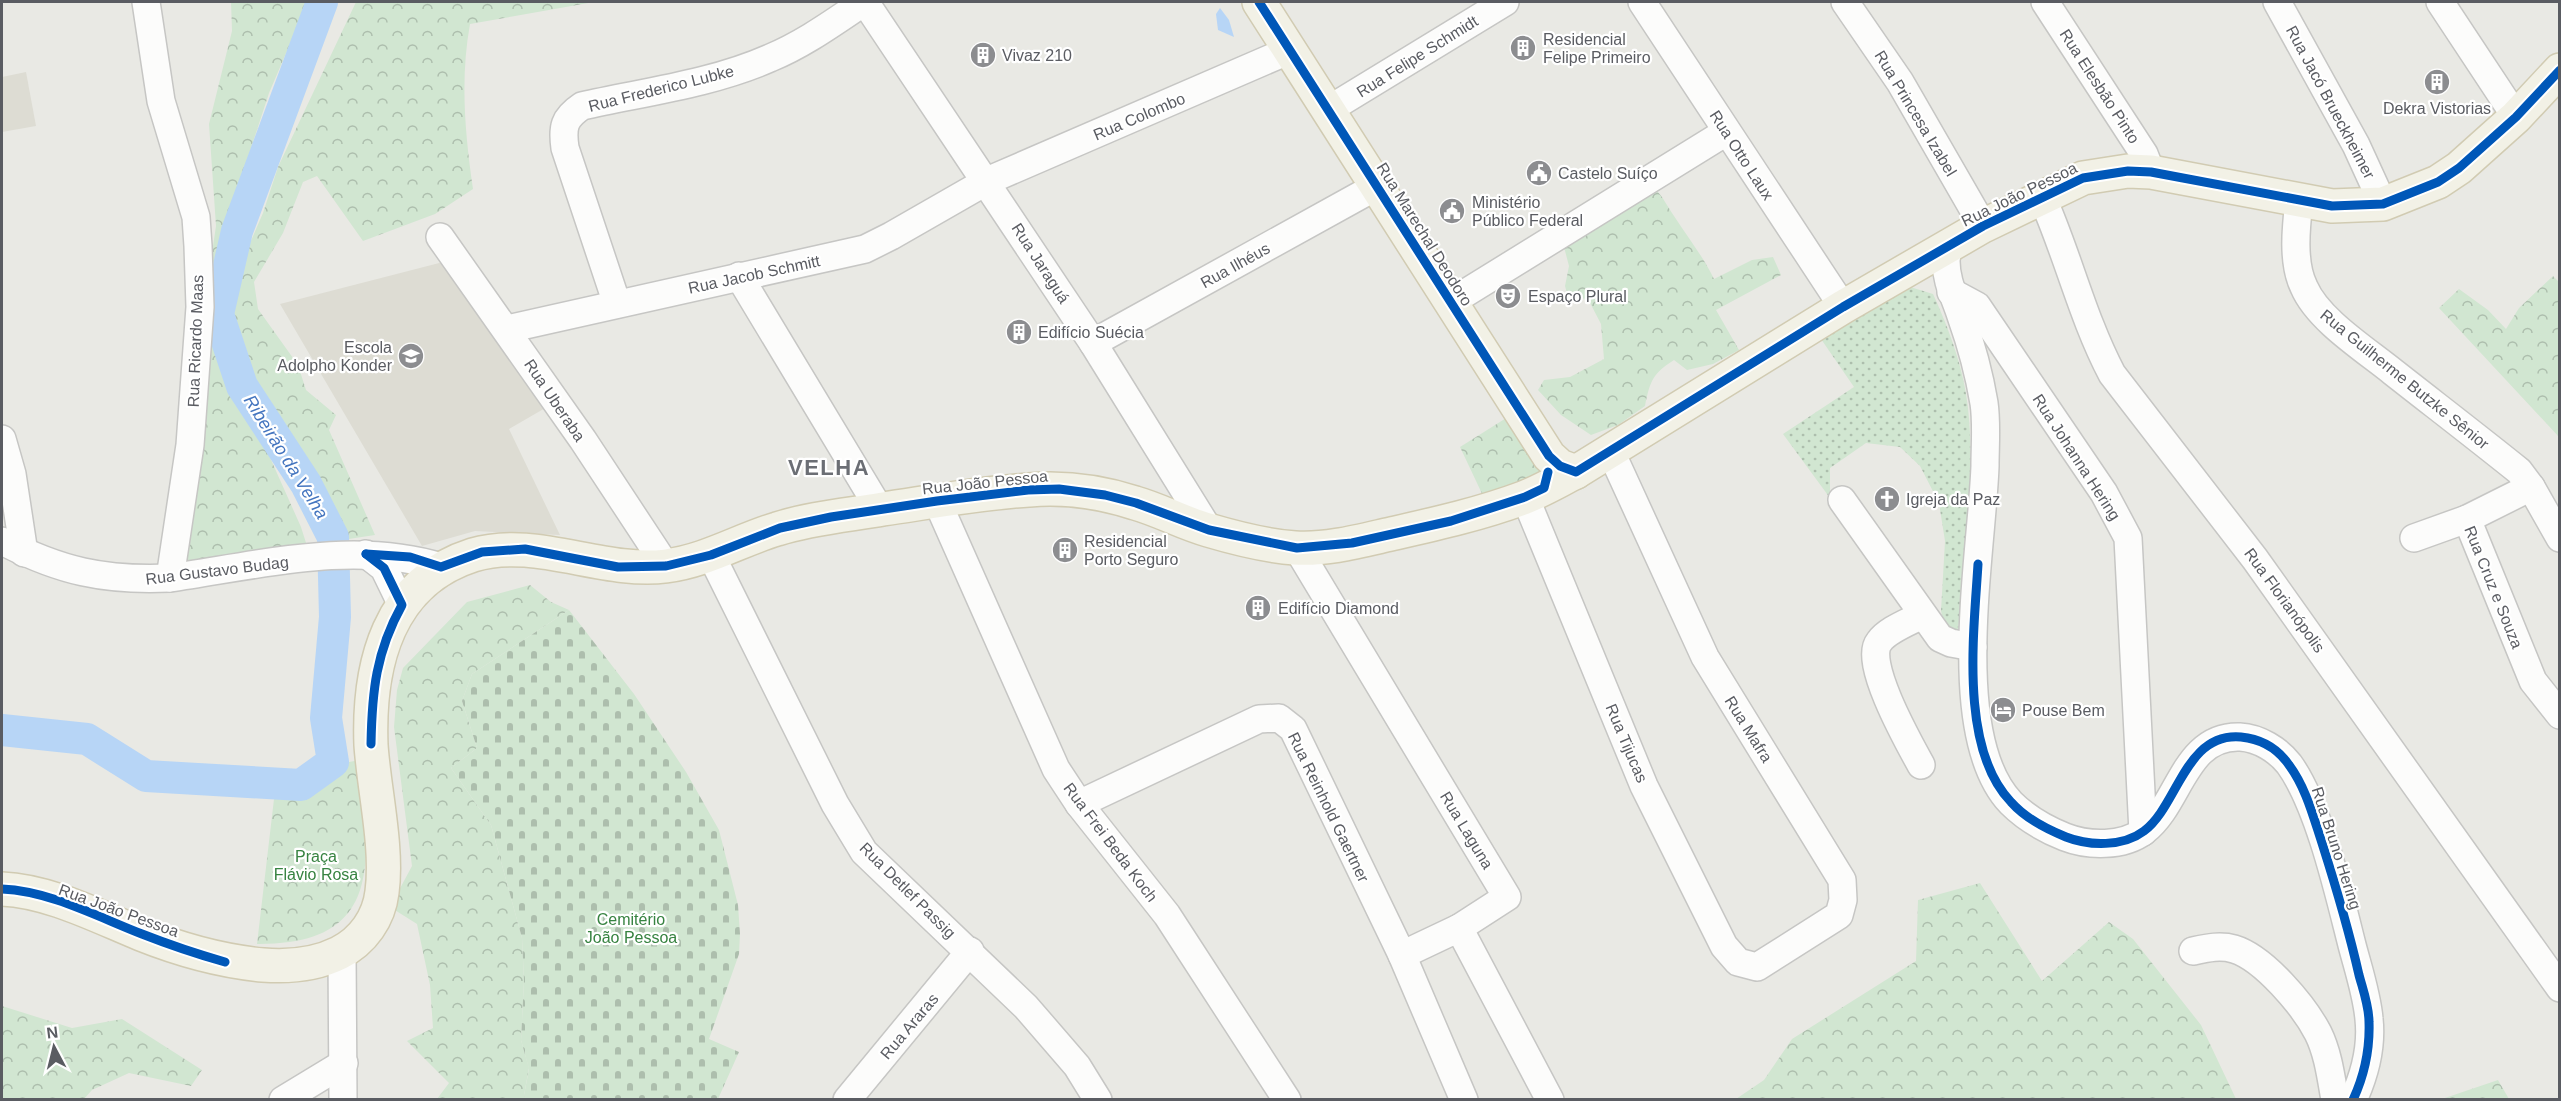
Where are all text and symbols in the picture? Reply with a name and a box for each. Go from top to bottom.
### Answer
street label: Rua Felipe Schmidt [1354,12,1481,101]
street label: Rua Jacó Brueckheimer [2283,23,2378,182]
street label: Rua Elesbão Pinto [2056,26,2143,147]
place label: Residencial Felipe Primeiro [1543,31,1651,66]
building icon: Residencial Felipe Primeiro [1508,33,1538,63]
building icon: Vivaz 210 [968,40,998,70]
place label: Vivaz 210 [1002,47,1072,64]
street label: Rua Princesa Izabel [1871,48,1960,179]
street label: Rua Frederico Lubke [587,62,736,115]
building icon: Dekra Vistorias [2422,67,2452,97]
street label: Rua Colombo [1091,89,1188,143]
place label: Dekra Vistorias [2383,100,2491,117]
street label: Rua Otto Laux [1706,107,1777,203]
public building icon: Castelo Suíço [1524,158,1554,188]
street label: Rua João Pessoa [1959,159,2080,230]
street label: Rua Marechal Deodoro [1374,160,1476,309]
place label: Castelo Suíço [1558,165,1658,182]
place label: Ministério Público Federal [1472,194,1583,229]
public building icon: Ministério Público Federal [1437,196,1467,226]
street label: Rua Jaraguá [1009,220,1073,306]
street label: Rua Ilhéus [1198,239,1273,291]
street label: Rua Jacob Schmitt [687,252,822,297]
street label: Rua Ricardo Maas [185,275,206,408]
theatre icon: Espaço Plural [1493,281,1523,311]
place label: Espaço Plural [1528,288,1627,305]
street label: Rua Guilherme Butzke Sênior [2317,306,2493,453]
building icon: Edifício Suécia [1004,317,1034,347]
place label: Edifício Suécia [1038,324,1144,341]
place label: Escola Adolpho Konder [277,339,393,374]
school or university icon: Escola Adolpho Konder [396,341,426,371]
street label: Rua Uberaba [521,356,588,445]
water label: Ribeirão da Velha [240,391,332,523]
street label: Rua Johanna Hering [2029,391,2124,523]
district label: VELHA [788,455,870,480]
street label: Rua João Pessoa [921,467,1049,498]
church icon: Igreja da Paz [1872,484,1902,514]
place label: Igreja da Paz [1906,491,2000,508]
street label: Rua Cruz e Souza [2461,523,2526,651]
place label: Residencial Porto Seguro [1084,533,1178,568]
building icon: Residencial Porto Seguro [1050,535,1080,565]
street label: Rua Florianópolis [2241,545,2328,656]
street label: Rua Gustavo Budag [145,553,290,588]
building icon: Edifício Diamond [1243,593,1273,623]
place label: Edifício Diamond [1278,600,1399,617]
street label: Rua Mafra [1722,693,1776,766]
hotel icon: Pouse Bem [1988,695,2018,725]
street label: Rua Tijucas [1602,701,1651,785]
place label: Pouse Bem [2022,702,2105,719]
street label: Rua Reinhold Gaertner [1285,730,1373,885]
street label: Rua Frei Beda Koch [1060,780,1161,905]
street label: Rua Bruno Hering [2309,785,2364,912]
street label: Rua Laguna [1437,789,1496,872]
street label: Rua Detlef Passig [856,839,959,942]
park label: Praça Flávio Rosa [274,848,358,883]
street label: Rua João Pessoa [57,881,181,940]
park label: Cemitério João Pessoa [585,911,677,946]
street label: Rua Araras [877,990,942,1062]
north arrow [24,1017,84,1077]
text: N [45,1023,59,1042]

